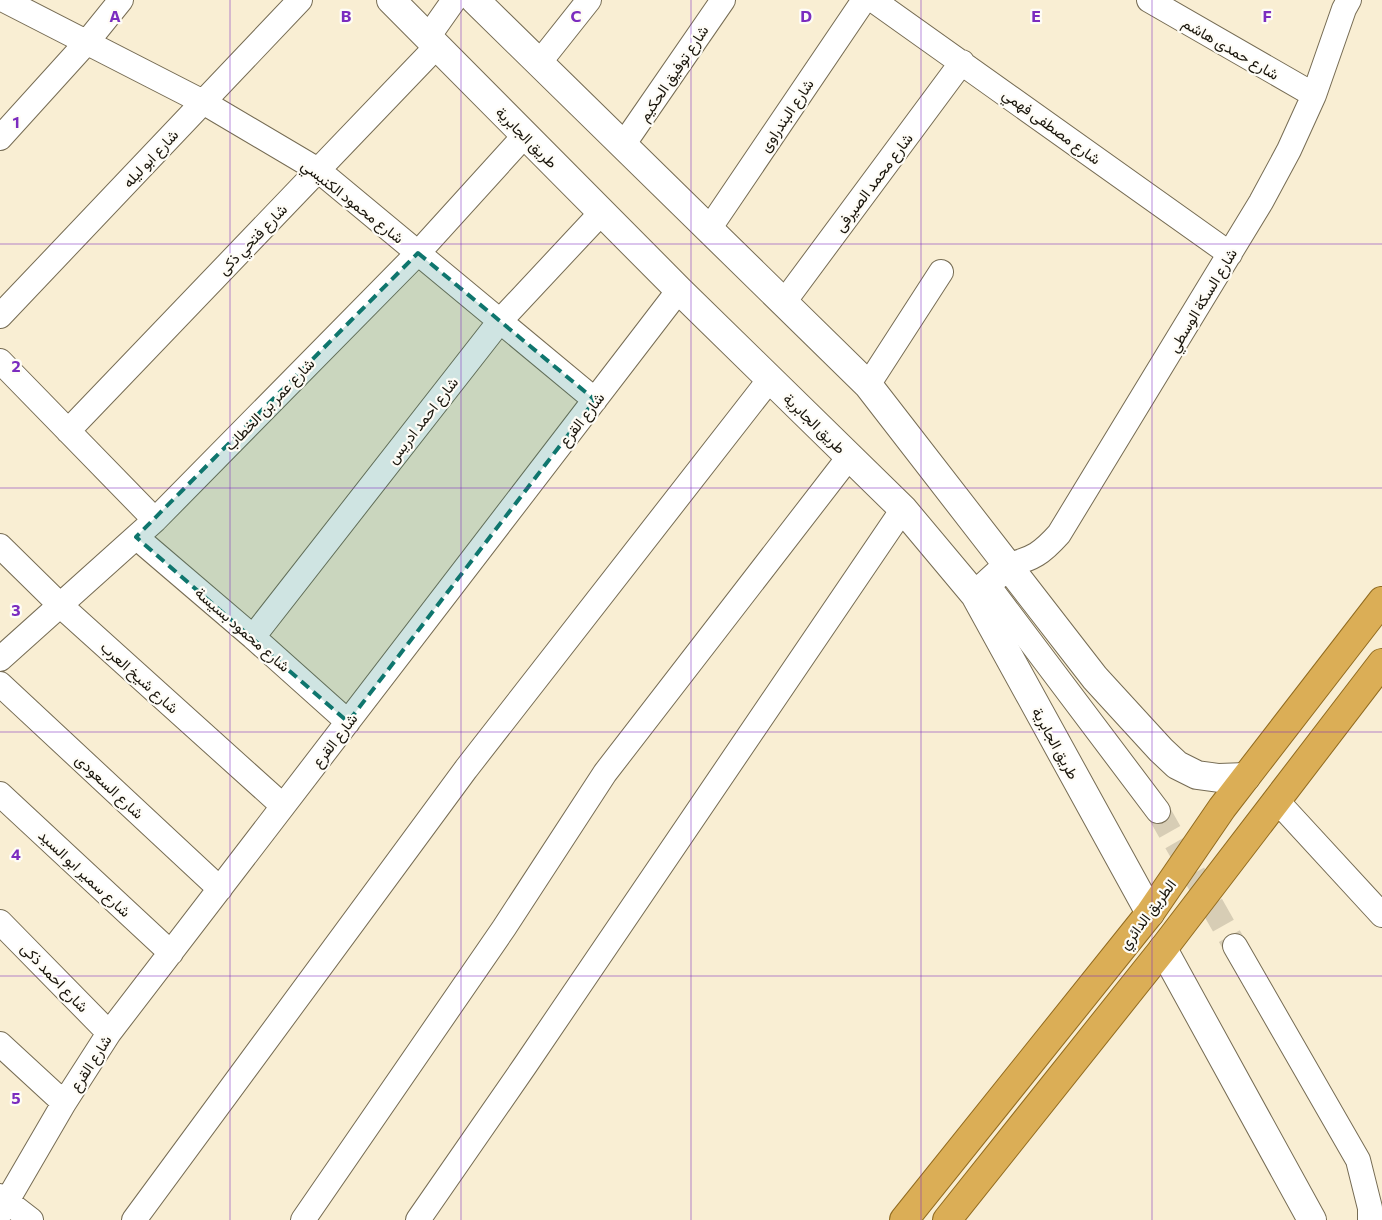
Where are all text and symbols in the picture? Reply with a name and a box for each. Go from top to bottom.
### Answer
text: A [109,6,121,25]
text: B [341,6,352,25]
text: C [571,6,582,25]
text: D [800,6,812,25]
text: E [1031,6,1041,25]
text: F [1262,6,1272,25]
street label: شارع حمدى هاشم [1178,13,1283,86]
street label: شارع توفيق الحكيم [634,22,714,126]
street label: شارع البندراوى [755,75,820,156]
street label: شارع مصطفى فهمي [996,84,1105,172]
street label: طريق الجابرية [491,103,562,173]
text: 1 [12,112,20,131]
street label: شارع ابو ليله [119,125,184,193]
street label: شارع محمد الصيرفى [830,129,918,237]
street label: شارع محمود الكنيسي [295,155,408,251]
street label: شارع فتحي ذكى [214,200,294,282]
street label: شارع السكة الوسطي [1164,245,1244,358]
street label: شارع عمر بن الخطاب [220,354,320,456]
text: 2 [11,356,21,375]
street label: شارع احمد ادريس [383,373,464,469]
street label: شارع القرع [554,388,610,451]
street label: طريق الجابرية [779,389,850,459]
street label: شارع محمود بسيسة [190,583,294,677]
text: 3 [11,600,21,619]
street label: شارع شيخ العرب [95,637,183,719]
street label: طريق الجابرية [1027,704,1083,783]
street label: شارع القرع [307,709,363,772]
street label: شارع السعودى [70,750,148,824]
street label: شارع سمير ابو السيد [33,826,135,923]
text: 4 [11,844,21,863]
street label: الطريق الدائري [1115,875,1183,956]
street label: شارع احمد ذكى [15,939,93,1018]
street label: شارع القرع [65,1031,117,1096]
text: 5 [11,1088,21,1107]

